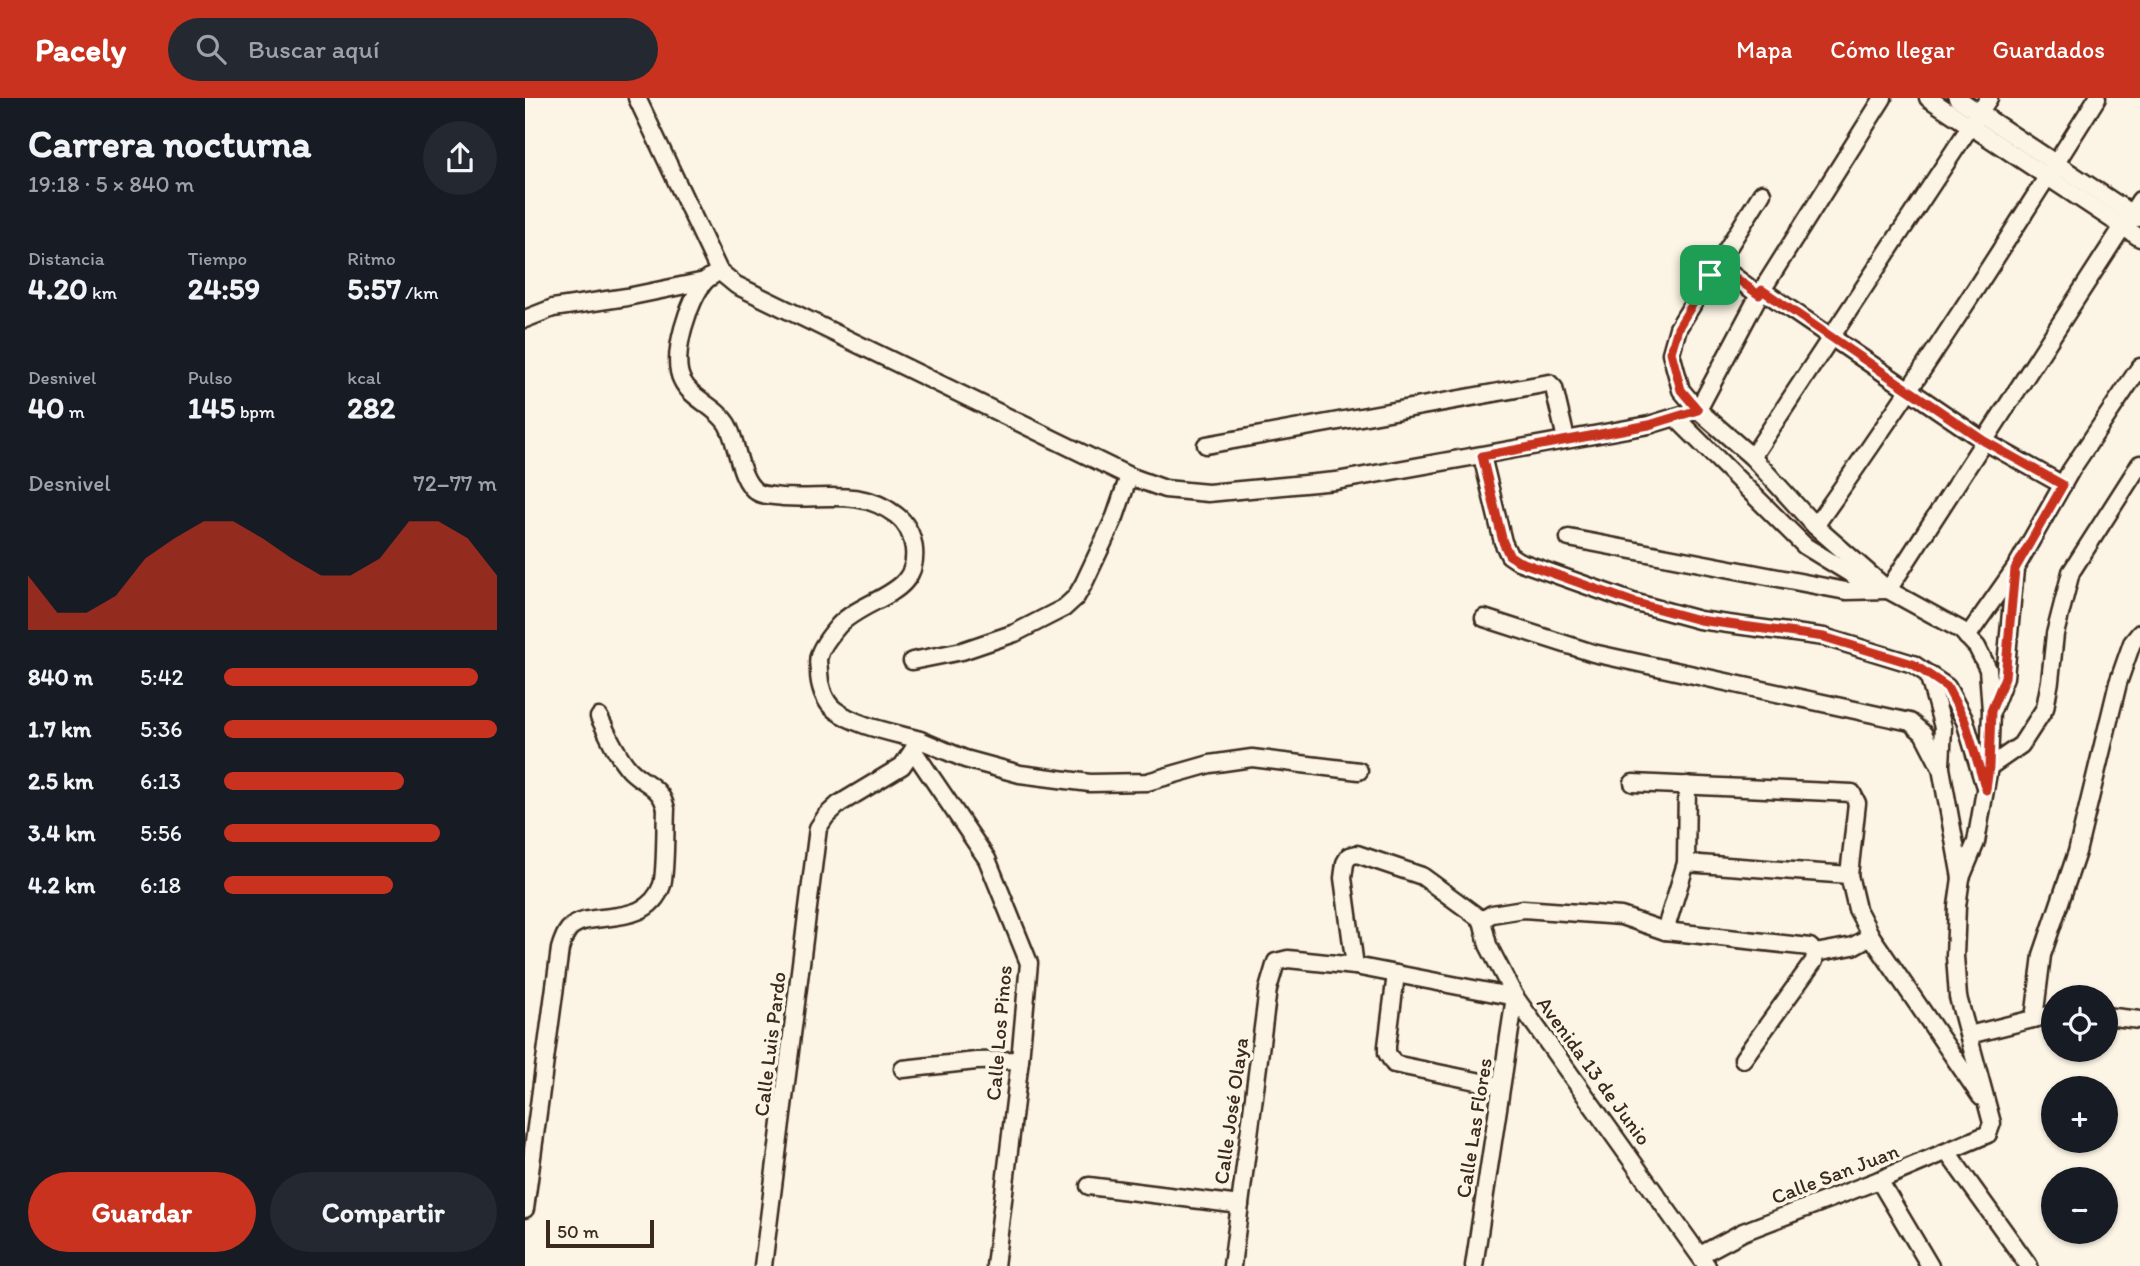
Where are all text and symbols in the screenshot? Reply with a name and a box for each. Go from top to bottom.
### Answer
search box [168,18,658,81]
text: Pacely [35,30,126,69]
icon: search [192,30,230,68]
text: Buscar aquí [248,33,379,65]
text: Mapa [1736,35,1792,64]
text: Cómo llegar [1830,35,1955,64]
text: Guardados [1993,35,2105,64]
text: Carrera nocturna [28,121,311,167]
button: share [423,121,497,195]
text: 19:18 · 5 × 840 m [28,170,194,198]
pin [1680,245,1740,305]
text: Distancia [28,247,105,270]
text: Tiempo [188,247,247,270]
text: Ritmo [347,247,396,270]
icon: arrive [1691,256,1729,294]
text: 4.20 [28,270,88,307]
text: 24:59 [188,270,260,307]
text: 5:57 [347,270,401,307]
text: km [88,281,117,304]
text: /km [401,281,438,304]
text: Desnivel [28,366,96,389]
text: Pulso [188,366,233,389]
text: kcal [347,366,381,389]
text: 40 [28,389,65,426]
text: 145 [188,389,235,426]
text: 282 [347,389,395,426]
text: m [65,400,85,423]
text: bpm [235,400,275,423]
text: Desnivel [28,469,111,497]
text: 72–77 m [413,469,497,497]
text: 840 m [28,663,93,691]
text: 5:42 [140,663,184,691]
text: 1.7 km [28,715,91,743]
text: 5:36 [140,715,182,743]
text: 2.5 km [28,767,93,795]
text: 6:13 [140,767,181,795]
text: 3.4 km [28,819,96,847]
text: 5:56 [140,819,182,847]
text: 4.2 km [28,871,95,899]
text: 6:18 [140,871,181,899]
street label: Calle Los Pinos [980,964,1017,1102]
street label: Calle Luis Pardo [748,970,791,1118]
map controls [2041,985,2118,1244]
button: locate [2041,985,2118,1062]
street label: Avenida 13 de Junio [1532,991,1657,1150]
street label: Calle José Olaya [1208,1036,1253,1186]
street label: Calle Las Flores [1450,1056,1497,1200]
button: + [2041,1076,2118,1153]
street label: Calle San Juan [1768,1138,1902,1209]
button: − [2041,1167,2118,1244]
button: Guardar [28,1172,256,1252]
button: Compartir [270,1172,497,1252]
scale bar [546,1217,655,1249]
text: 50 m [557,1220,599,1243]

